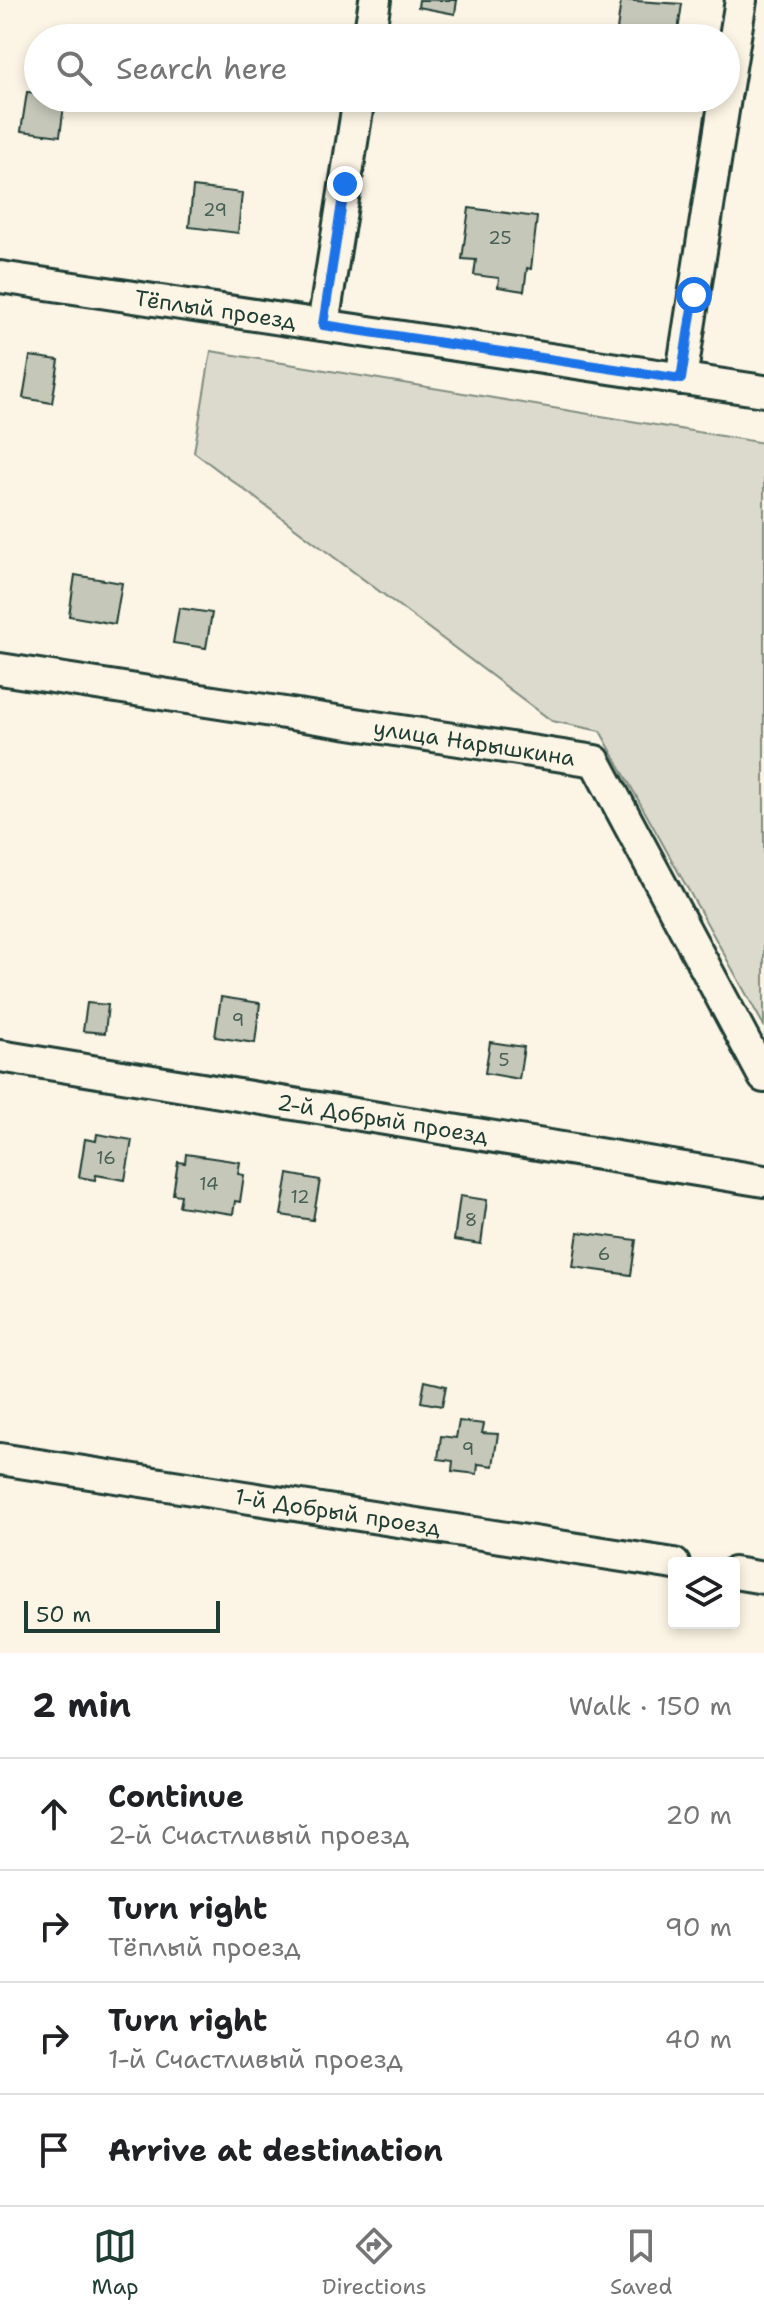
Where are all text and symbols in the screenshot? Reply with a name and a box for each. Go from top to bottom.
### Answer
search box [24,24,740,112]
icon: search [52,46,96,90]
text: Search here [116,48,287,89]
route end [327,166,363,202]
house number: 29 [203,198,227,222]
house number: 25 [488,226,512,250]
route start [676,277,712,313]
street label: Тёплый проезд [133,283,298,336]
street label: улица Нарышкина [372,712,577,772]
house number: 9 [232,1008,244,1032]
house number: 5 [498,1048,510,1072]
street label: 2-й Добрый проезд [275,1087,491,1150]
house number: 16 [96,1146,116,1170]
house number: 14 [199,1172,219,1196]
house number: 12 [290,1185,310,1209]
house number: 8 [465,1208,477,1232]
house number: 6 [598,1242,610,1266]
house number: 9 [462,1437,474,1461]
street label: 1-й Добрый проезд [233,1481,443,1542]
map controls [668,1557,740,1629]
button: layers [668,1557,740,1629]
scale bar [24,1597,220,1633]
text: 50 m [36,1600,91,1629]
text: 2 min [32,1682,131,1728]
text: Walk · 150 m [569,1688,732,1723]
text: Continue [108,1776,244,1817]
icon: ahead [32,1792,76,1836]
text: 20 m [665,1797,732,1832]
text: 2-й Счастливый проезд [108,1817,409,1852]
text: Turn right [108,1888,267,1929]
icon: right [32,1904,76,1948]
text: 90 m [665,1909,732,1944]
text: Тёплый проезд [108,1929,301,1964]
text: Turn right [108,2000,267,2041]
icon: right [32,2016,76,2060]
text: 40 m [665,2021,732,2056]
text: 1-й Счастливый проезд [108,2041,403,2076]
icon: arrive [32,2128,76,2172]
text: Arrive at destination [108,2130,443,2171]
tab: Map [92,2224,139,2301]
tab: Directions [322,2224,427,2301]
tab: Saved [610,2224,672,2301]

